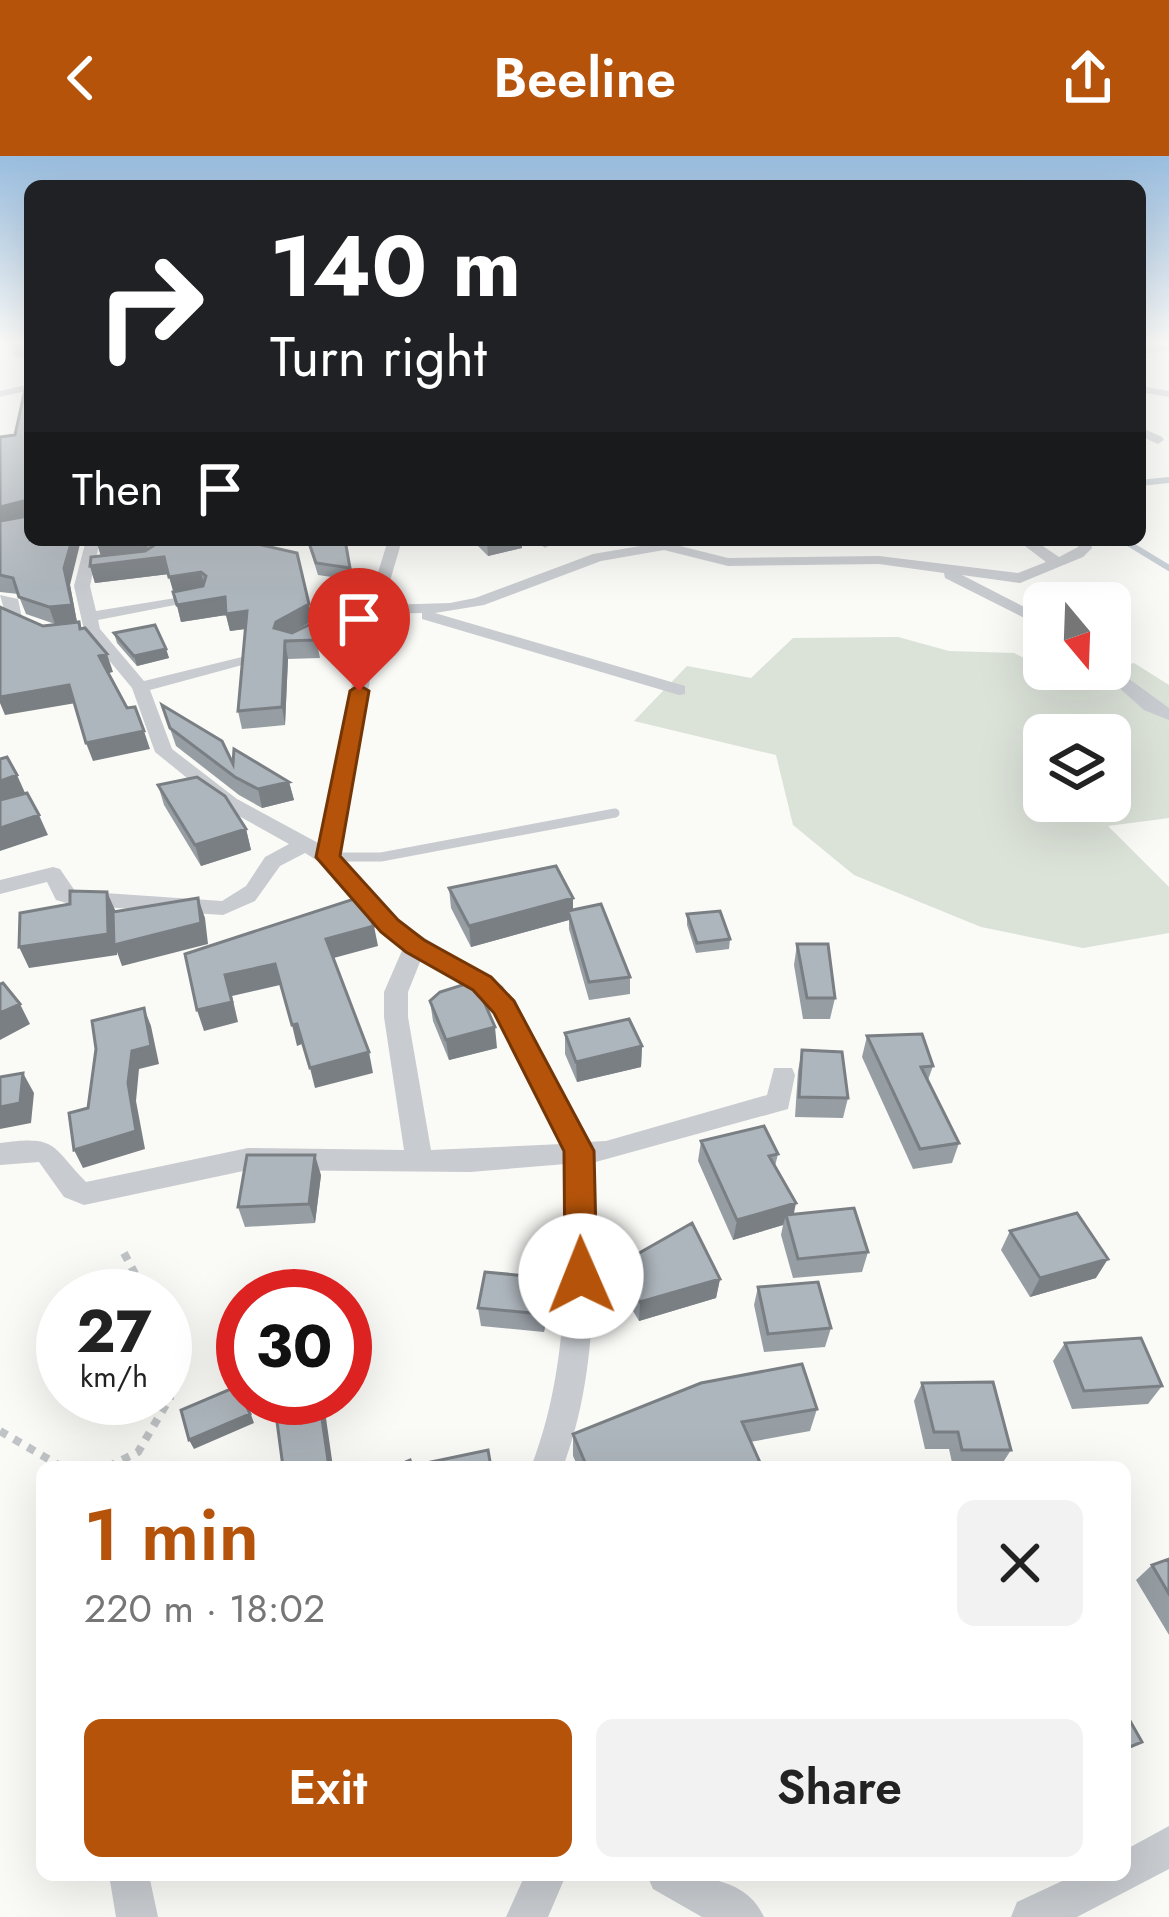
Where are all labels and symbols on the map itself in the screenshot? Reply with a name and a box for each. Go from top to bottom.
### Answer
pin [308,568,410,691]
north arrow [1023,582,1131,690]
position arrow [518,1213,644,1339]
speed limit sign: 30 [216,1269,372,1425]

